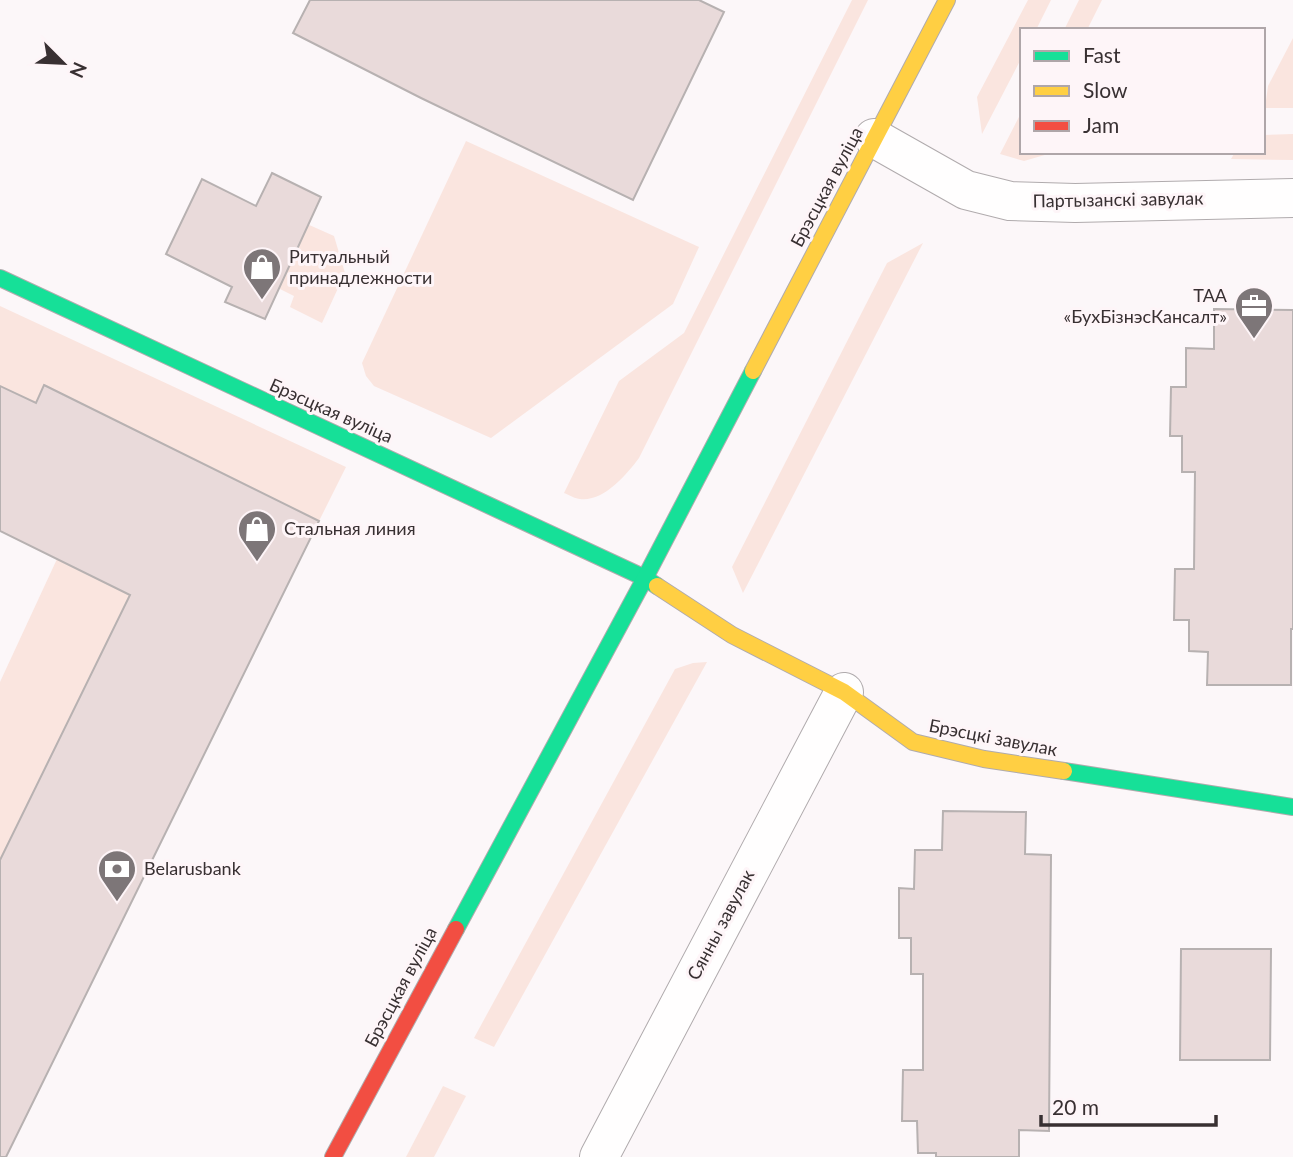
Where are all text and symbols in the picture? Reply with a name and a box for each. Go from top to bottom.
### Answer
north arrow [28,28,98,98]
legend [1020,28,1265,154]
text: Fast [1083,42,1121,67]
text: N [66,59,92,81]
text: Slow [1083,77,1128,102]
text: Jam [1083,112,1119,137]
street label: Брэсцкая вуліца [785,123,867,250]
street label: Партызанскі завулак [1032,186,1204,211]
place label: Ритуальный принадлежности [289,245,432,288]
shop icon: Ритуальный принадлежности [241,246,283,301]
place label: ТАА «БухБізнэсКансалт» [1063,284,1228,327]
office icon: ТАА «БухБізнэсКансалт» [1233,285,1275,340]
street label: Брэсцкая вуліца [266,373,396,447]
shop icon: Стальная линия [236,508,278,563]
place label: Стальная линия [284,517,416,539]
street label: Брэсцкі завулак [927,714,1060,760]
bank icon: Belarusbank [96,848,138,903]
place label: Belarusbank [144,857,242,879]
street label: Сянны завулак [682,865,759,983]
street label: Брэсцкая вуліца [359,923,441,1050]
scale bar [1041,1084,1216,1128]
text: 20 m [1052,1094,1099,1119]

